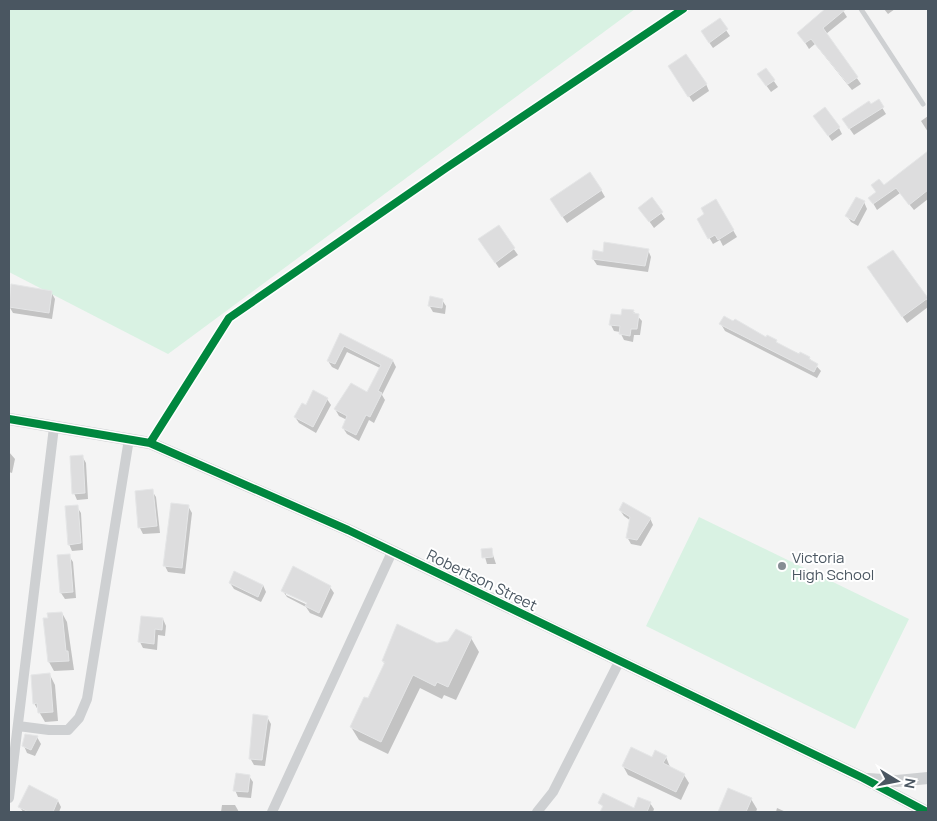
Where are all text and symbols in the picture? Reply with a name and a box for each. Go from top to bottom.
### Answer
street label: Robertson Street [423,544,541,616]
place label: Victoria High School [792,547,874,585]
marker: Victoria High School [776,560,788,572]
north arrow [872,756,922,806]
text: N [900,777,921,790]

